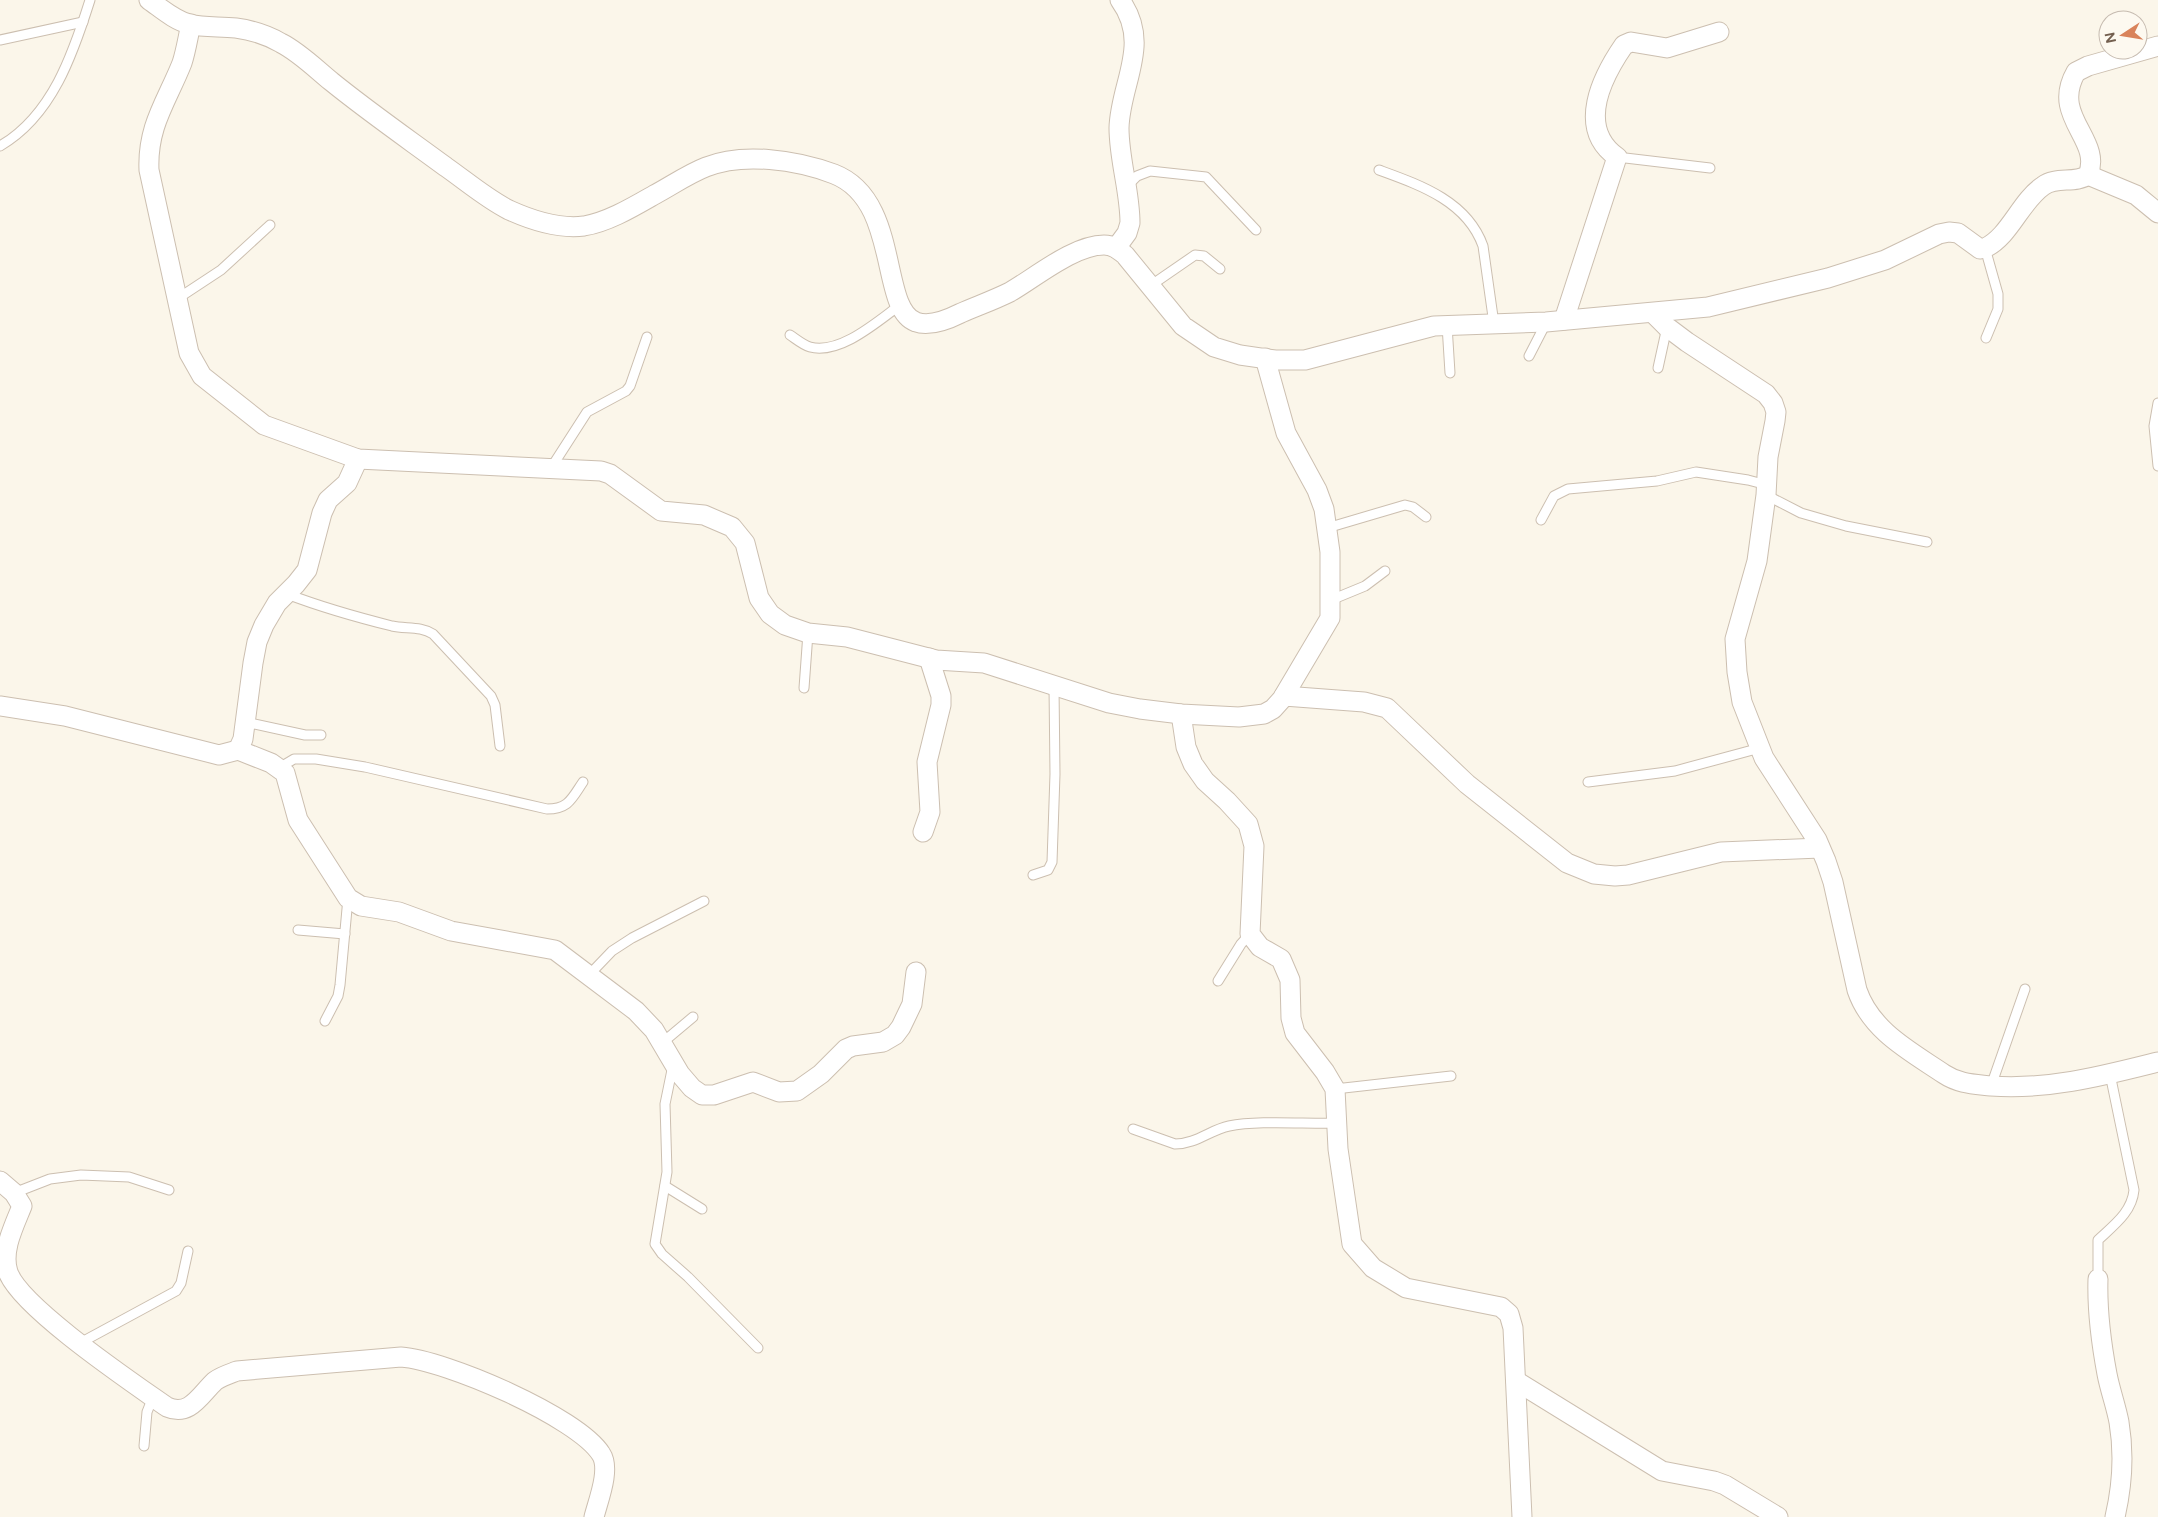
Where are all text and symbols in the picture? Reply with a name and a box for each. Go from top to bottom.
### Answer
north arrow [2098,10,2148,60]
text: N [2101,31,2120,45]

